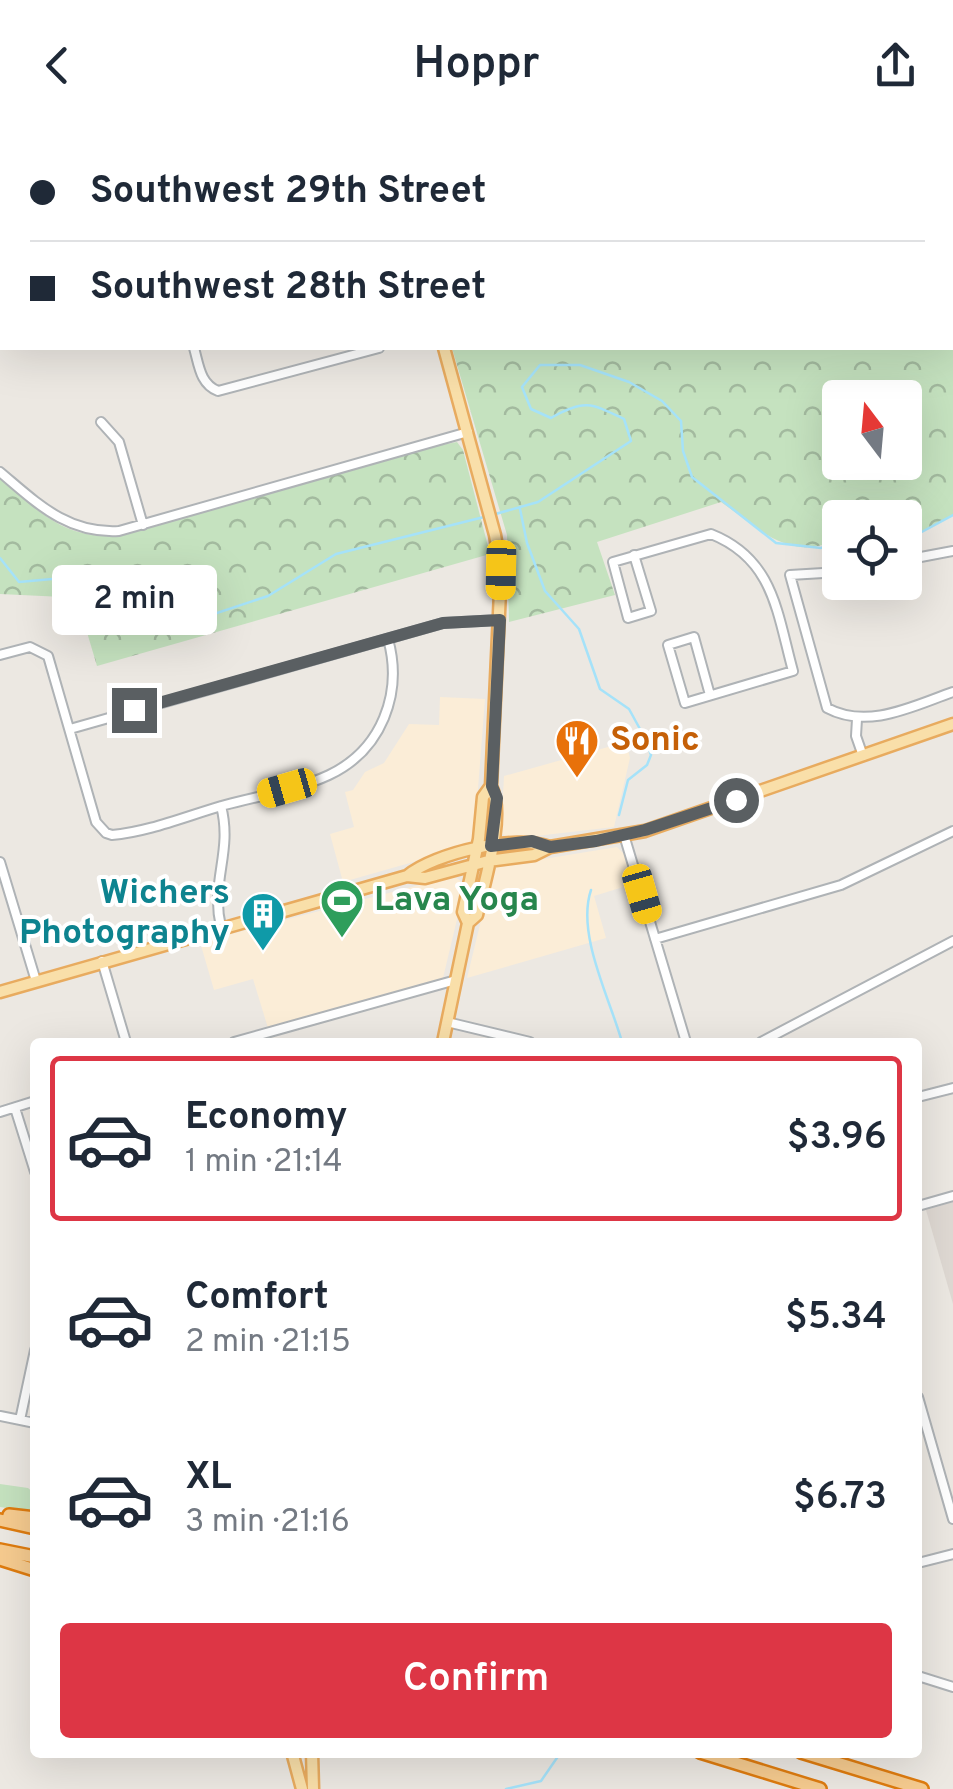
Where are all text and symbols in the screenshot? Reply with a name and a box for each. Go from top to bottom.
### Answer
text: Hoppr [413,37,540,94]
icon: back [30,38,85,93]
icon: share [868,38,923,93]
text: Southwest 29th Street [90,168,486,217]
text: Southwest 28th Street [90,264,486,313]
north arrow [822,380,922,480]
map controls [822,380,922,600]
button: locate [822,500,922,600]
car [485,540,517,600]
callout: 2 min [52,565,216,635]
text: 2 min [93,580,176,620]
route end [112,688,157,733]
restaurant icon: Sonic [554,718,600,779]
place label: Sonic [610,719,700,763]
car [254,765,320,811]
route start [714,778,759,823]
car [619,861,665,927]
place label: Wichers Photography [19,872,230,956]
sports icon: Lava Yoga [319,878,365,939]
place label: Lava Yoga [374,879,539,923]
building icon: Wichers Photography [240,891,286,952]
icon: car [65,1094,155,1184]
text: Economy [185,1094,347,1143]
text: $3.96 [787,1114,887,1163]
text: 1 min · 21:14 [185,1143,343,1183]
icon: car [65,1274,155,1364]
text: Comfort [185,1274,329,1323]
text: $5.34 [785,1294,887,1343]
text: 2 min · 21:15 [185,1323,351,1363]
icon: car [65,1454,155,1544]
text: XL [185,1454,232,1503]
text: $6.73 [793,1474,887,1523]
text: 3 min · 21:16 [185,1503,350,1543]
button: Confirm [60,1623,892,1738]

